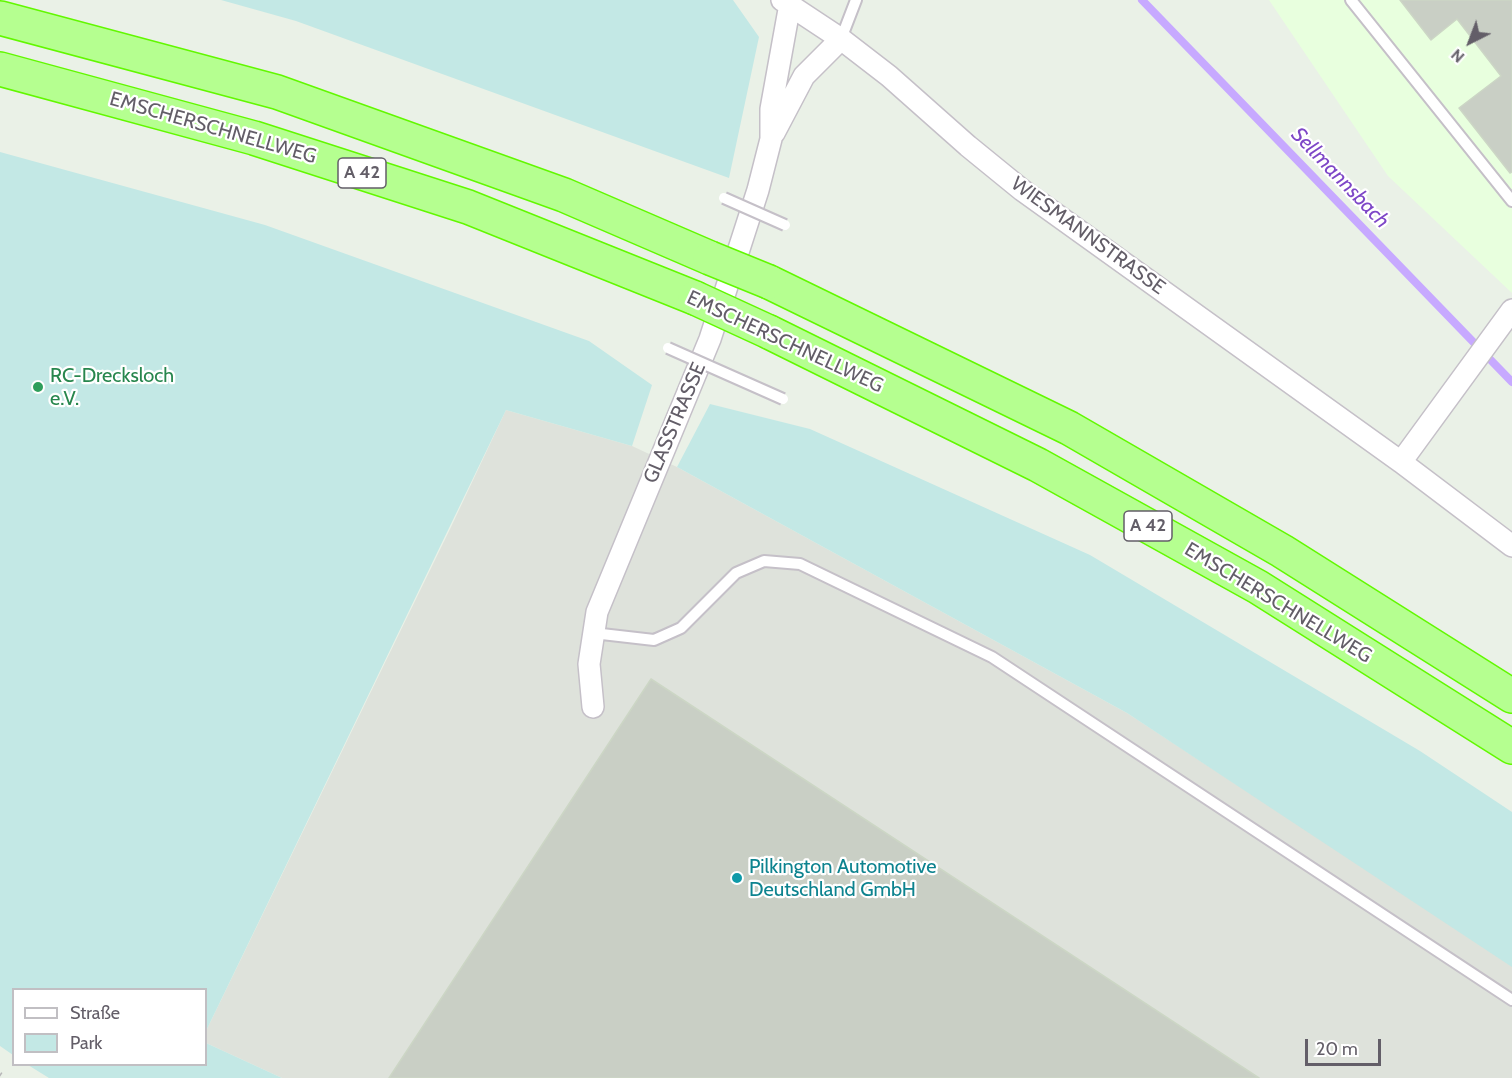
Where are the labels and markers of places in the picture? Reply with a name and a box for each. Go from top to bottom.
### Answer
place label: RC-Drecksloch e.V. [50,364,174,411]
marker: RC-Drecksloch e.V. [31,380,45,394]
place label: Pilkington Automotive Deutschland GmbH [749,855,936,902]
marker: Pilkington Automotive Deutschland GmbH [730,871,744,885]

